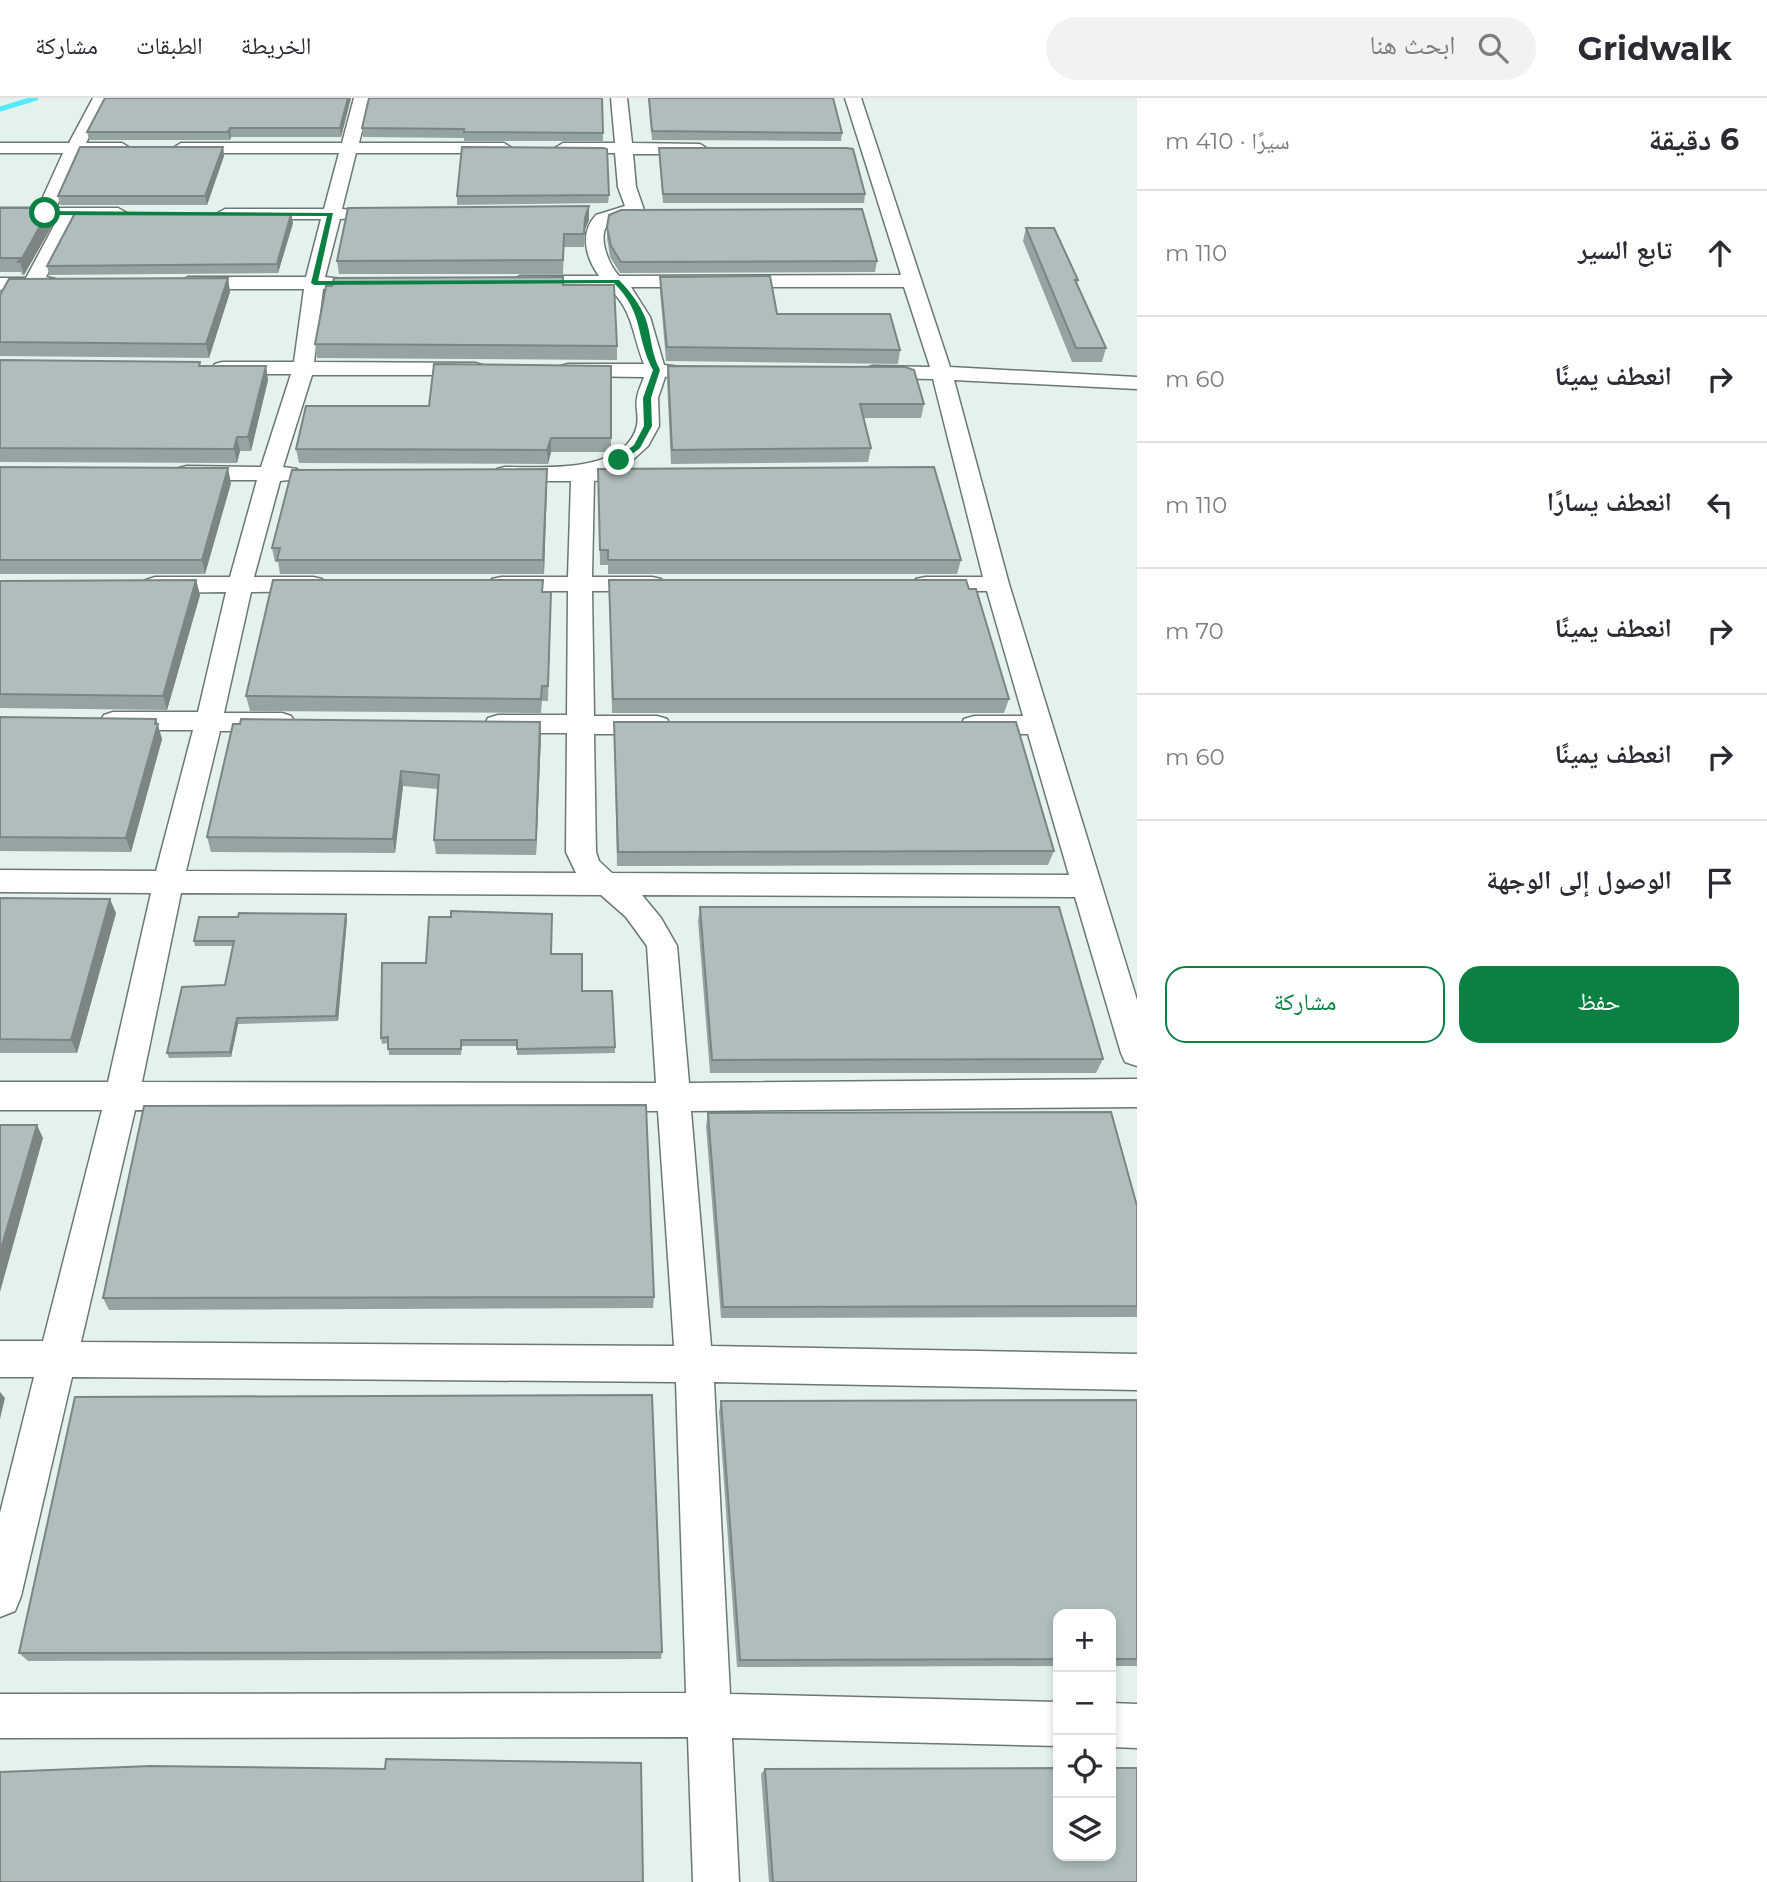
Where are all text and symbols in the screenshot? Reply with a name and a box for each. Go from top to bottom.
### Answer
search box [1046,17,1536,80]
text: Gridwalk [1578,28,1732,68]
text: ابحث هنا [1369,29,1456,61]
icon: search [1474,29,1512,67]
text: مشاركة [35,31,98,60]
text: الطبقات [136,31,203,60]
text: الخريطة [241,31,311,60]
text: 6 دقيقة [1648,121,1739,158]
text: سيرًا · 410 m [1165,127,1290,155]
route start [29,197,60,228]
text: تابع السير [1578,234,1672,266]
icon: ahead [1701,234,1739,272]
text: 110 m [1165,239,1227,267]
text: انعطف يمينًا [1554,360,1672,392]
icon: right [1701,360,1739,398]
text: 60 m [1165,365,1225,393]
route end [603,444,634,475]
text: انعطف يسارًا [1547,486,1672,518]
icon: left [1701,486,1739,524]
text: 110 m [1165,491,1227,519]
text: انعطف يمينًا [1554,612,1672,644]
icon: right [1701,612,1739,650]
text: 70 m [1165,617,1224,645]
text: انعطف يمينًا [1554,738,1672,770]
icon: right [1701,738,1739,776]
text: 60 m [1165,743,1225,771]
text: الوصول إلى الوجهة [1486,864,1672,896]
icon: arrive [1701,864,1739,902]
button: مشاركة [1165,966,1445,1043]
button: حفظ [1459,966,1739,1043]
map controls [1053,1609,1116,1861]
button: + [1053,1609,1116,1672]
button: − [1053,1672,1116,1735]
button: locate [1053,1735,1116,1798]
button: layers [1053,1798,1116,1861]

